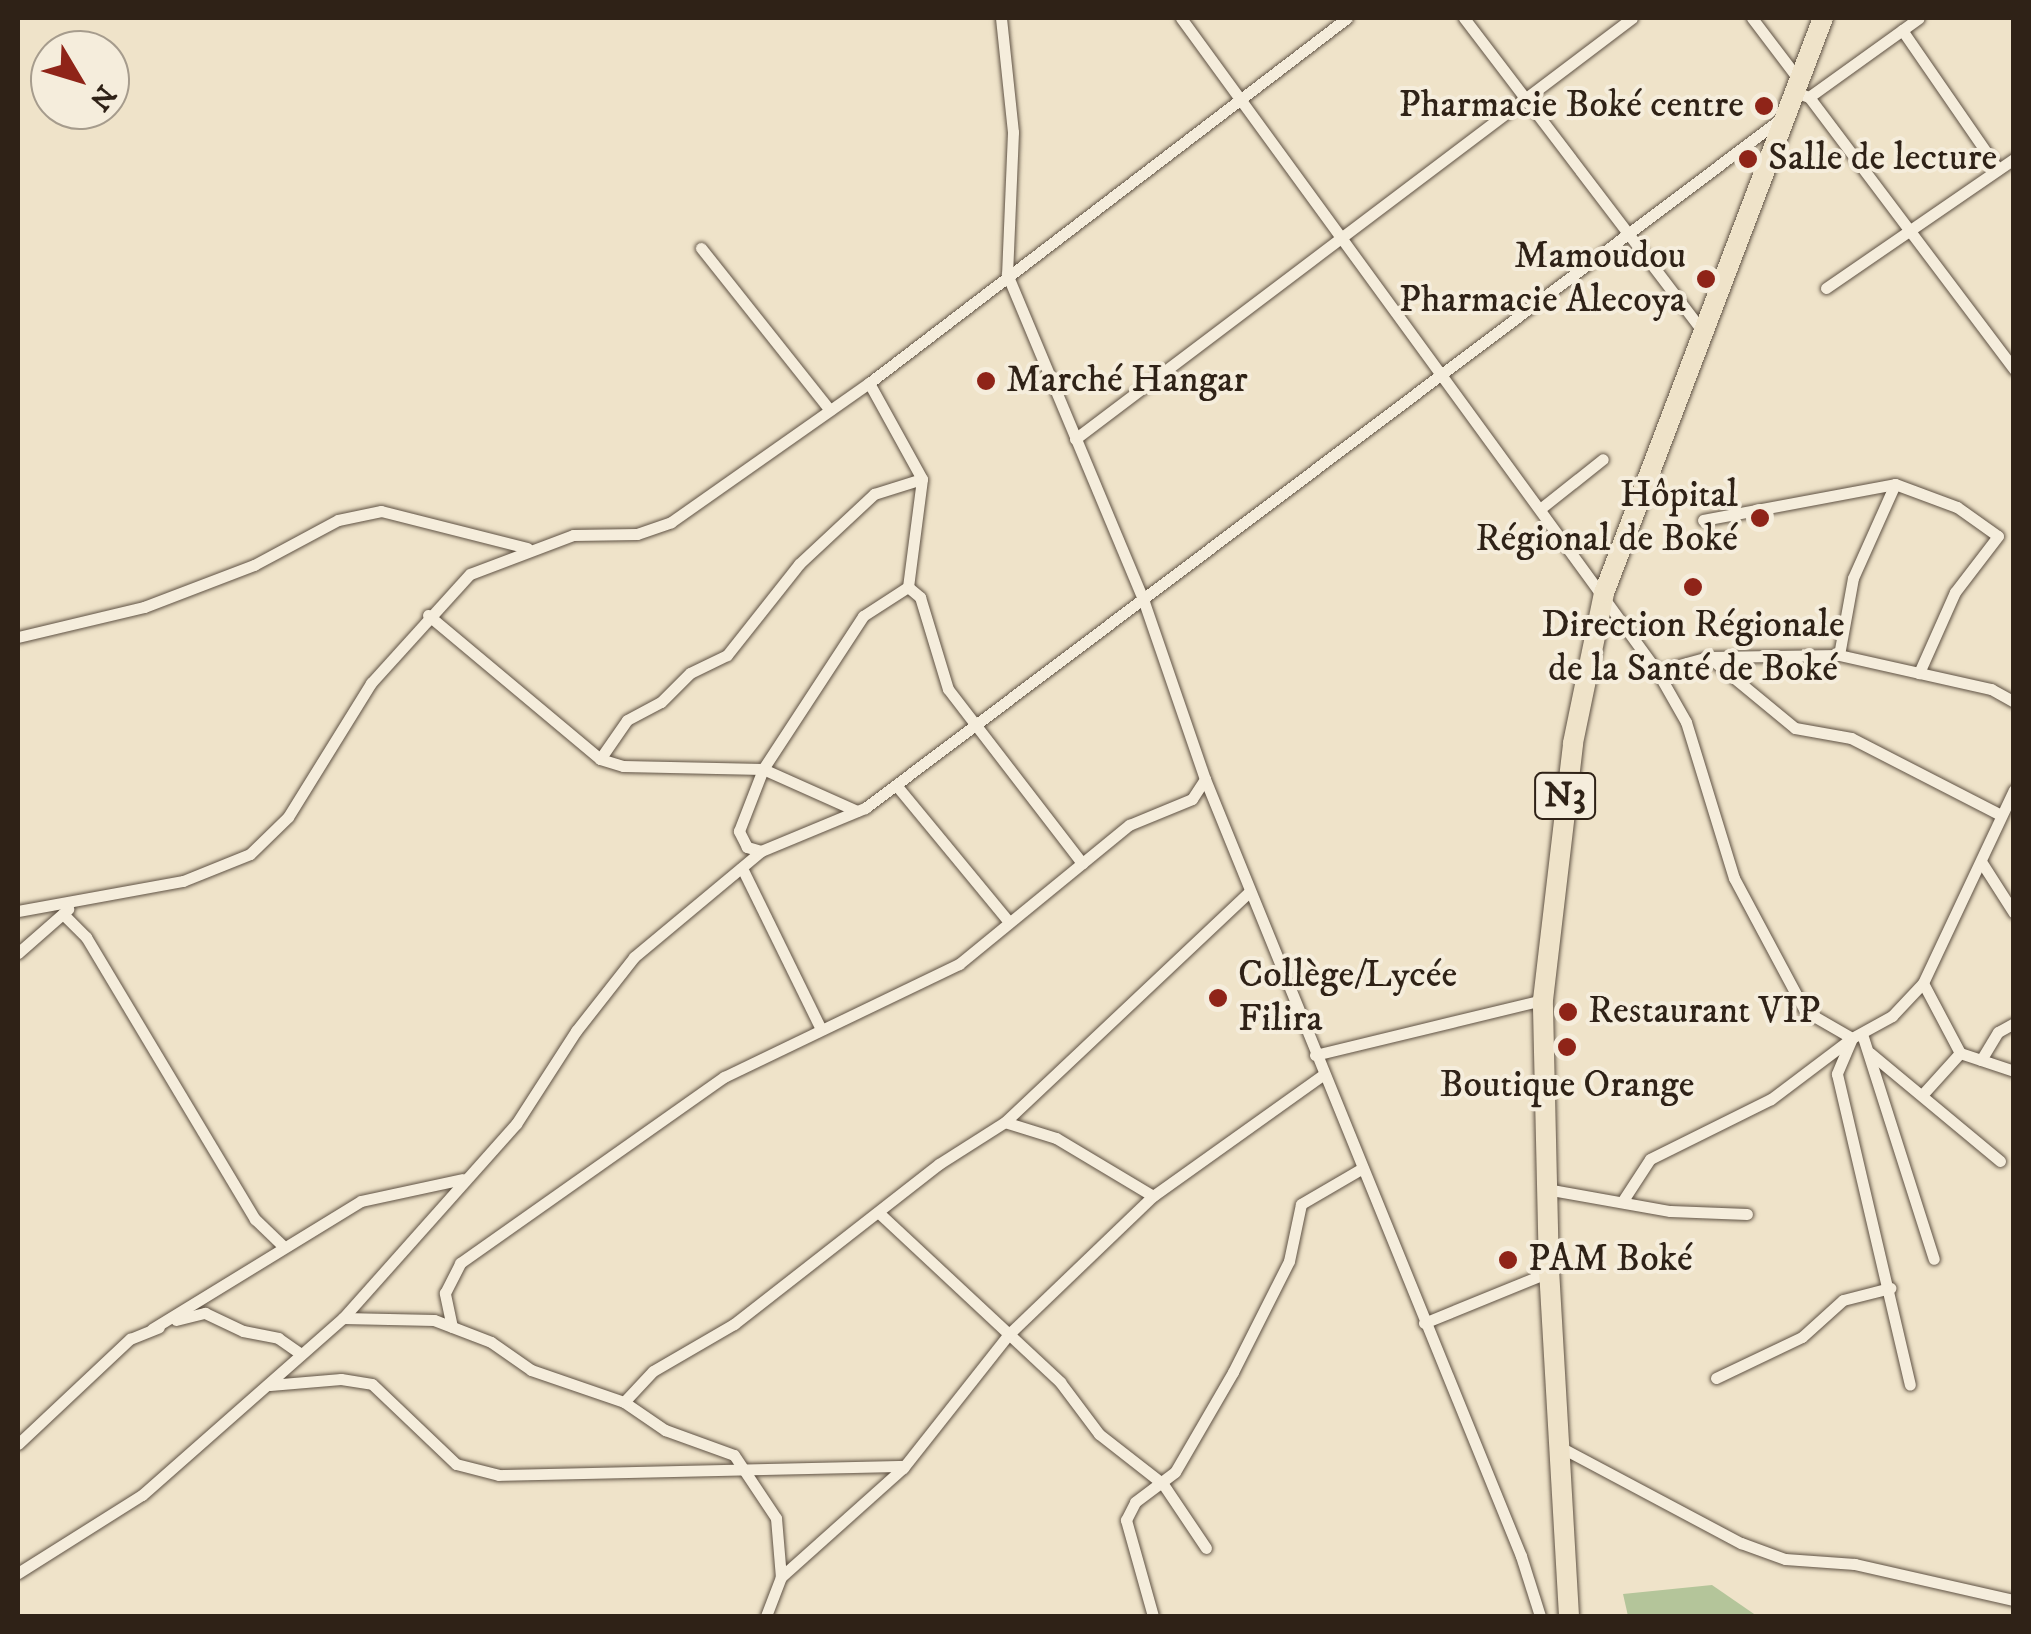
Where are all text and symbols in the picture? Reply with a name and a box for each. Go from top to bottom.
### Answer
north arrow [30,30,130,130]
text: N [82,78,123,117]
place label: Pharmacie Boké centre [1398,83,1744,129]
marker: Pharmacie Boké centre [1753,95,1775,117]
place label: Salle de lecture [1768,136,1997,182]
marker: Salle de lecture [1737,148,1759,170]
place label: Mamoudou Pharmacie Alecoya [1399,234,1686,323]
marker: Mamoudou Pharmacie Alecoya [1695,268,1717,290]
place label: Marché Hangar [1006,358,1248,404]
marker: Marché Hangar [975,370,997,392]
place label: Hôpital Régional de Boké [1475,473,1738,562]
marker: Hôpital Régional de Boké [1747,505,1773,531]
marker: Direction Régionale de la Santé de Boké [1682,576,1704,598]
place label: Direction Régionale de la Santé de Boké [1541,603,1845,692]
road number: N3 [1532,766,1598,826]
place label: Collège/Lycée Filira [1238,953,1457,1042]
marker: Collège/Lycée Filira [1207,987,1229,1009]
place label: Restaurant VIP [1588,989,1820,1035]
marker: Restaurant VIP [1557,1001,1579,1023]
marker: Boutique Orange [1556,1036,1578,1058]
place label: Boutique Orange [1439,1063,1695,1109]
place label: PAM Boké [1528,1237,1693,1283]
marker: PAM Boké [1497,1249,1519,1271]

